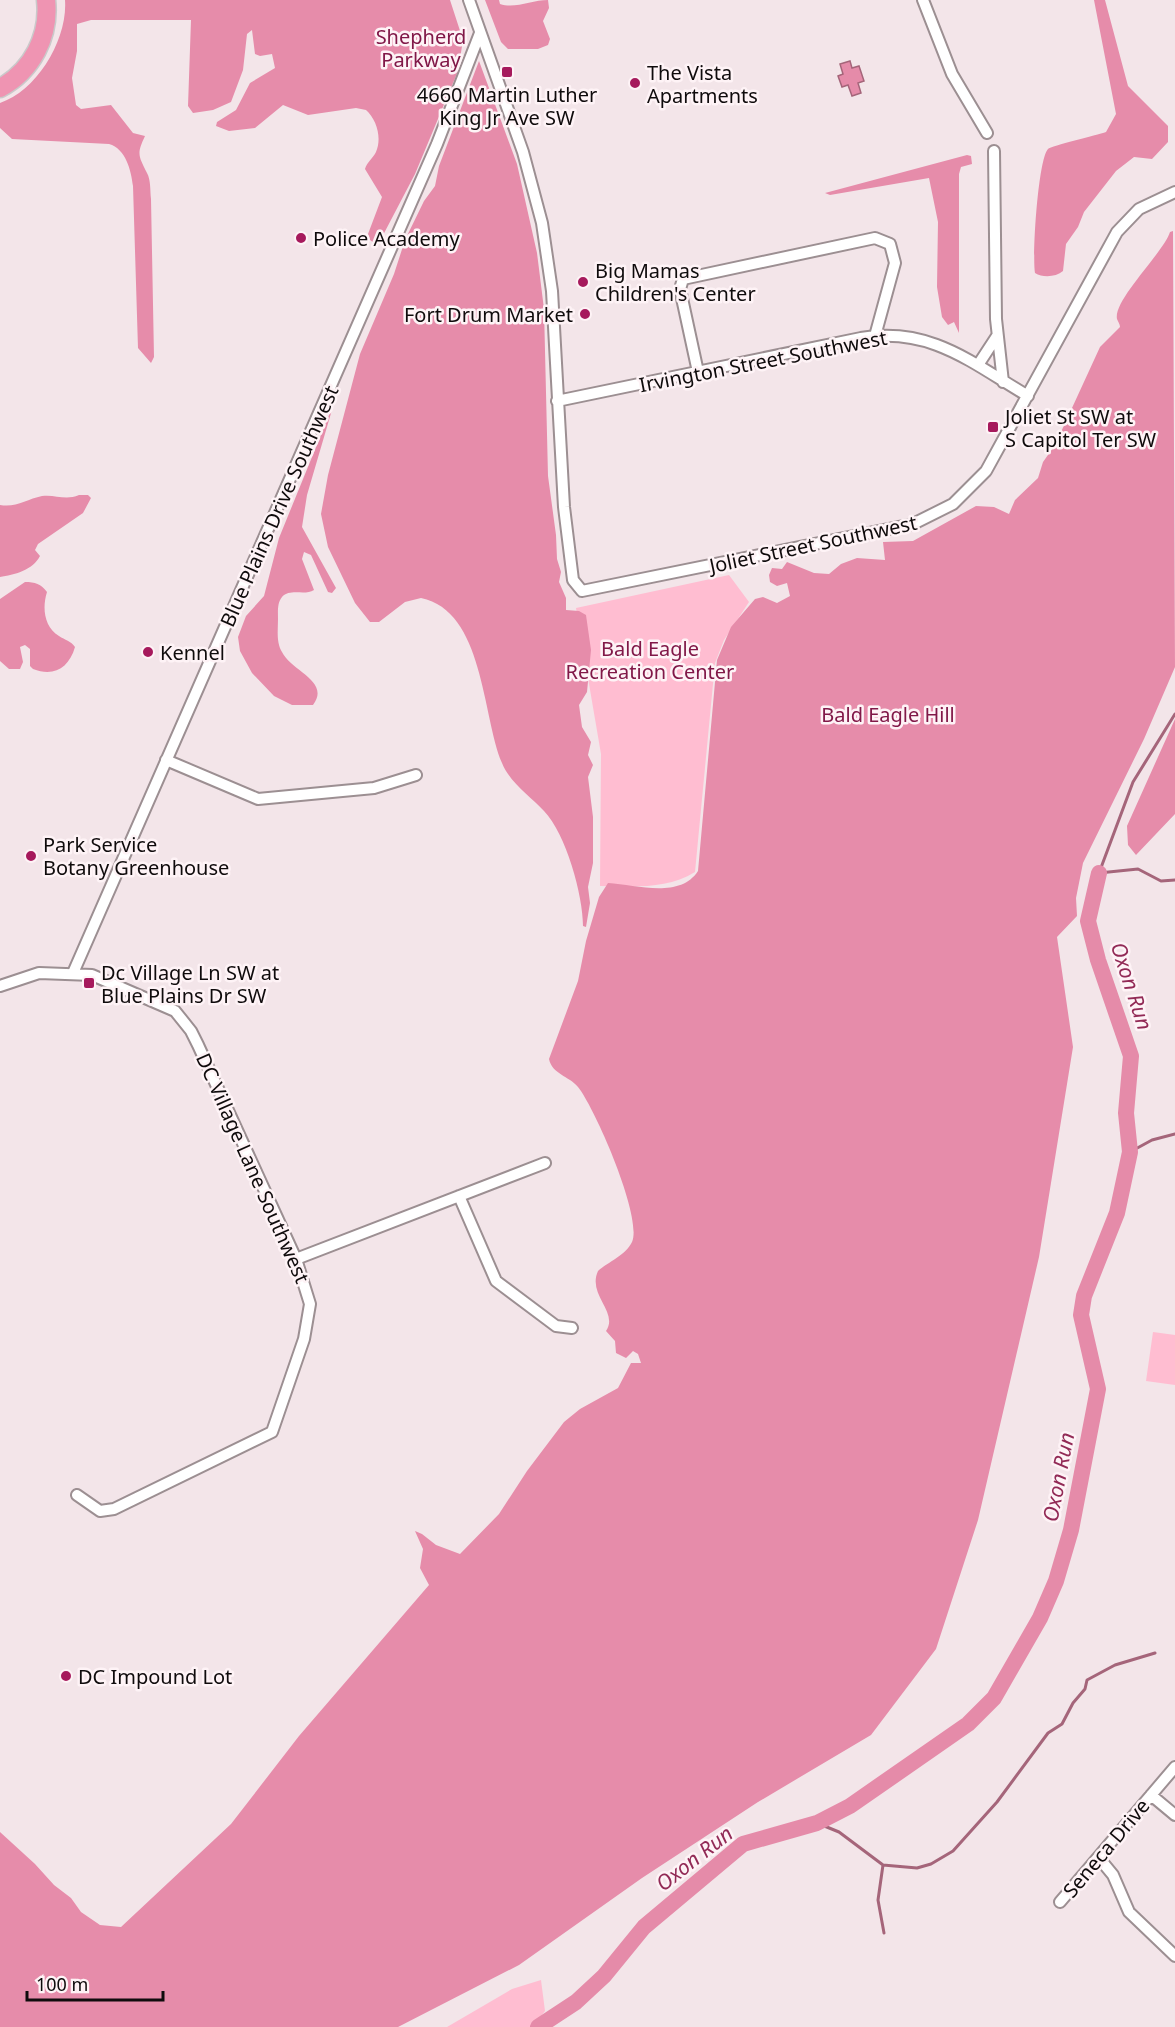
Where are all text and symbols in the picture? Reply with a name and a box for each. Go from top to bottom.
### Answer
park label: Shepherd Parkway [376,23,466,73]
place label: The Vista Apartments [647,59,758,109]
marker: 4660 Martin Luther King Jr Ave SW [500,65,514,79]
marker: The Vista Apartments [628,76,642,90]
place label: 4660 Martin Luther King Jr Ave SW [417,81,597,131]
place label: Police Academy [313,225,460,252]
marker: Police Academy [294,231,308,245]
place label: Big Mamas Children's Center [595,257,756,307]
marker: Big Mamas Children's Center [576,275,590,289]
place label: Fort Drum Market [404,301,573,328]
marker: Fort Drum Market [578,307,592,321]
street label: Irvington Street Southwest [637,324,889,398]
street label: Blue Plains Drive Southwest [214,381,344,631]
place label: Joliet St SW at S Capitol Ter SW [1003,403,1157,453]
marker: Joliet St SW at S Capitol Ter SW [986,420,1000,434]
street label: Joliet Street Southwest [705,509,919,580]
park label: Bald Eagle Recreation Center [566,635,734,685]
place label: Kennel [160,639,225,666]
marker: Kennel [141,645,155,659]
park label: Bald Eagle Hill [821,701,955,728]
place label: Park Service Botany Greenhouse [43,831,229,881]
marker: Park Service Botany Greenhouse [24,849,38,863]
water label: Oxon Run [1105,939,1159,1033]
place label: Dc Village Ln SW at Blue Plains Dr SW [101,959,279,1009]
marker: Dc Village Ln SW at Blue Plains Dr SW [82,976,96,990]
street label: DC Village Lane Southwest [190,1049,316,1287]
water label: Oxon Run [1036,1430,1080,1524]
place label: DC Impound Lot [78,1663,232,1690]
marker: DC Impound Lot [59,1669,73,1683]
street label: Seneca Drive [1057,1793,1155,1903]
water label: Oxon Run [650,1819,738,1897]
scale bar [27,1964,164,2002]
text: 100 m [36,1972,88,1996]

